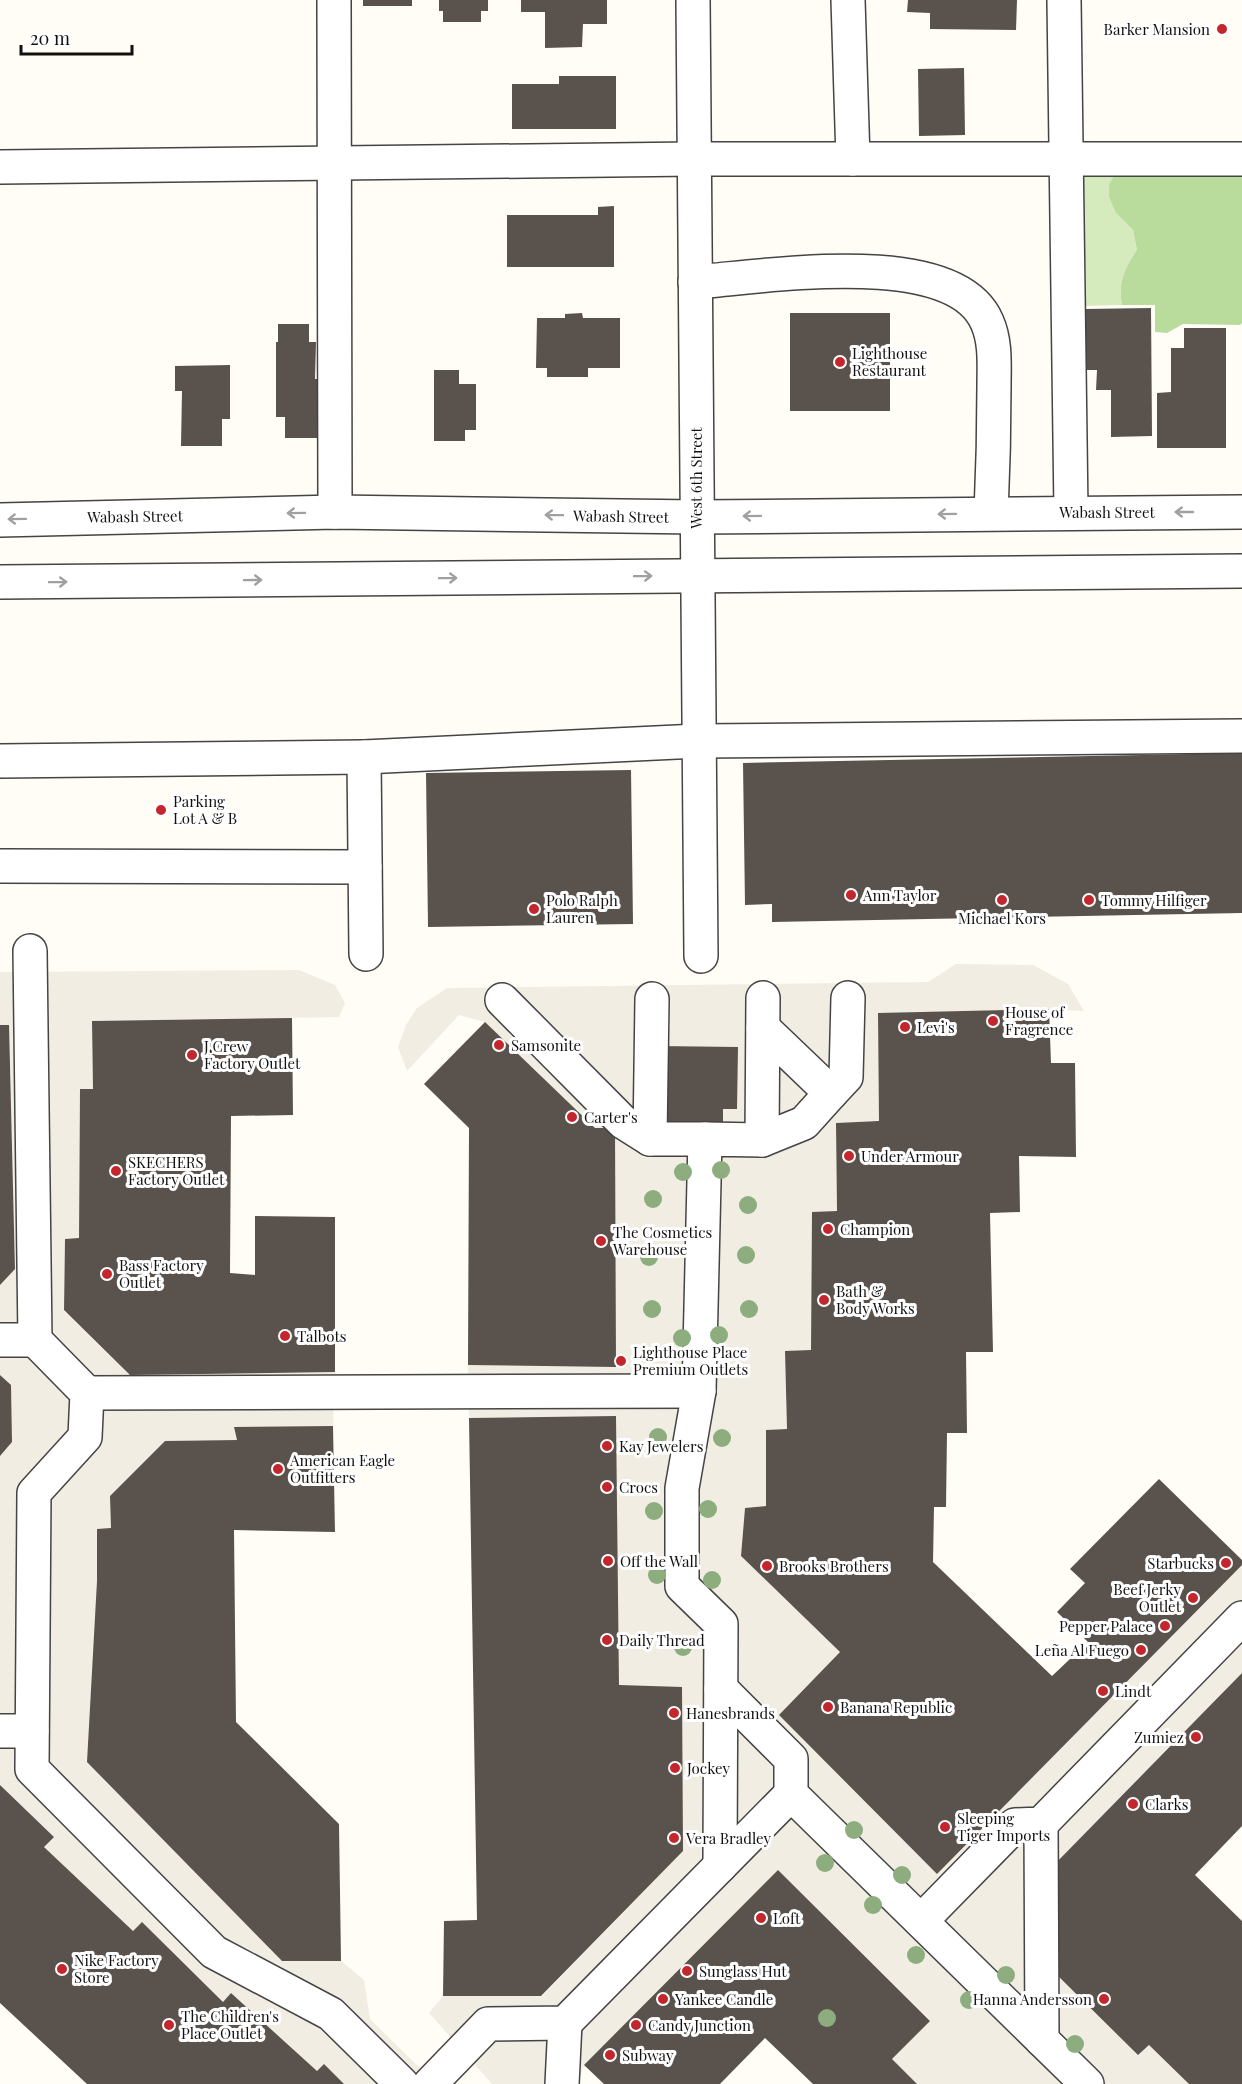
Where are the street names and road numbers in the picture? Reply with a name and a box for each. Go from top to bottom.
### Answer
street label: West 6th Street [686,427,706,530]
street label: Wabash Street [1058,502,1156,522]
street label: Wabash Street [86,505,184,527]
street label: Wabash Street [572,505,670,527]

